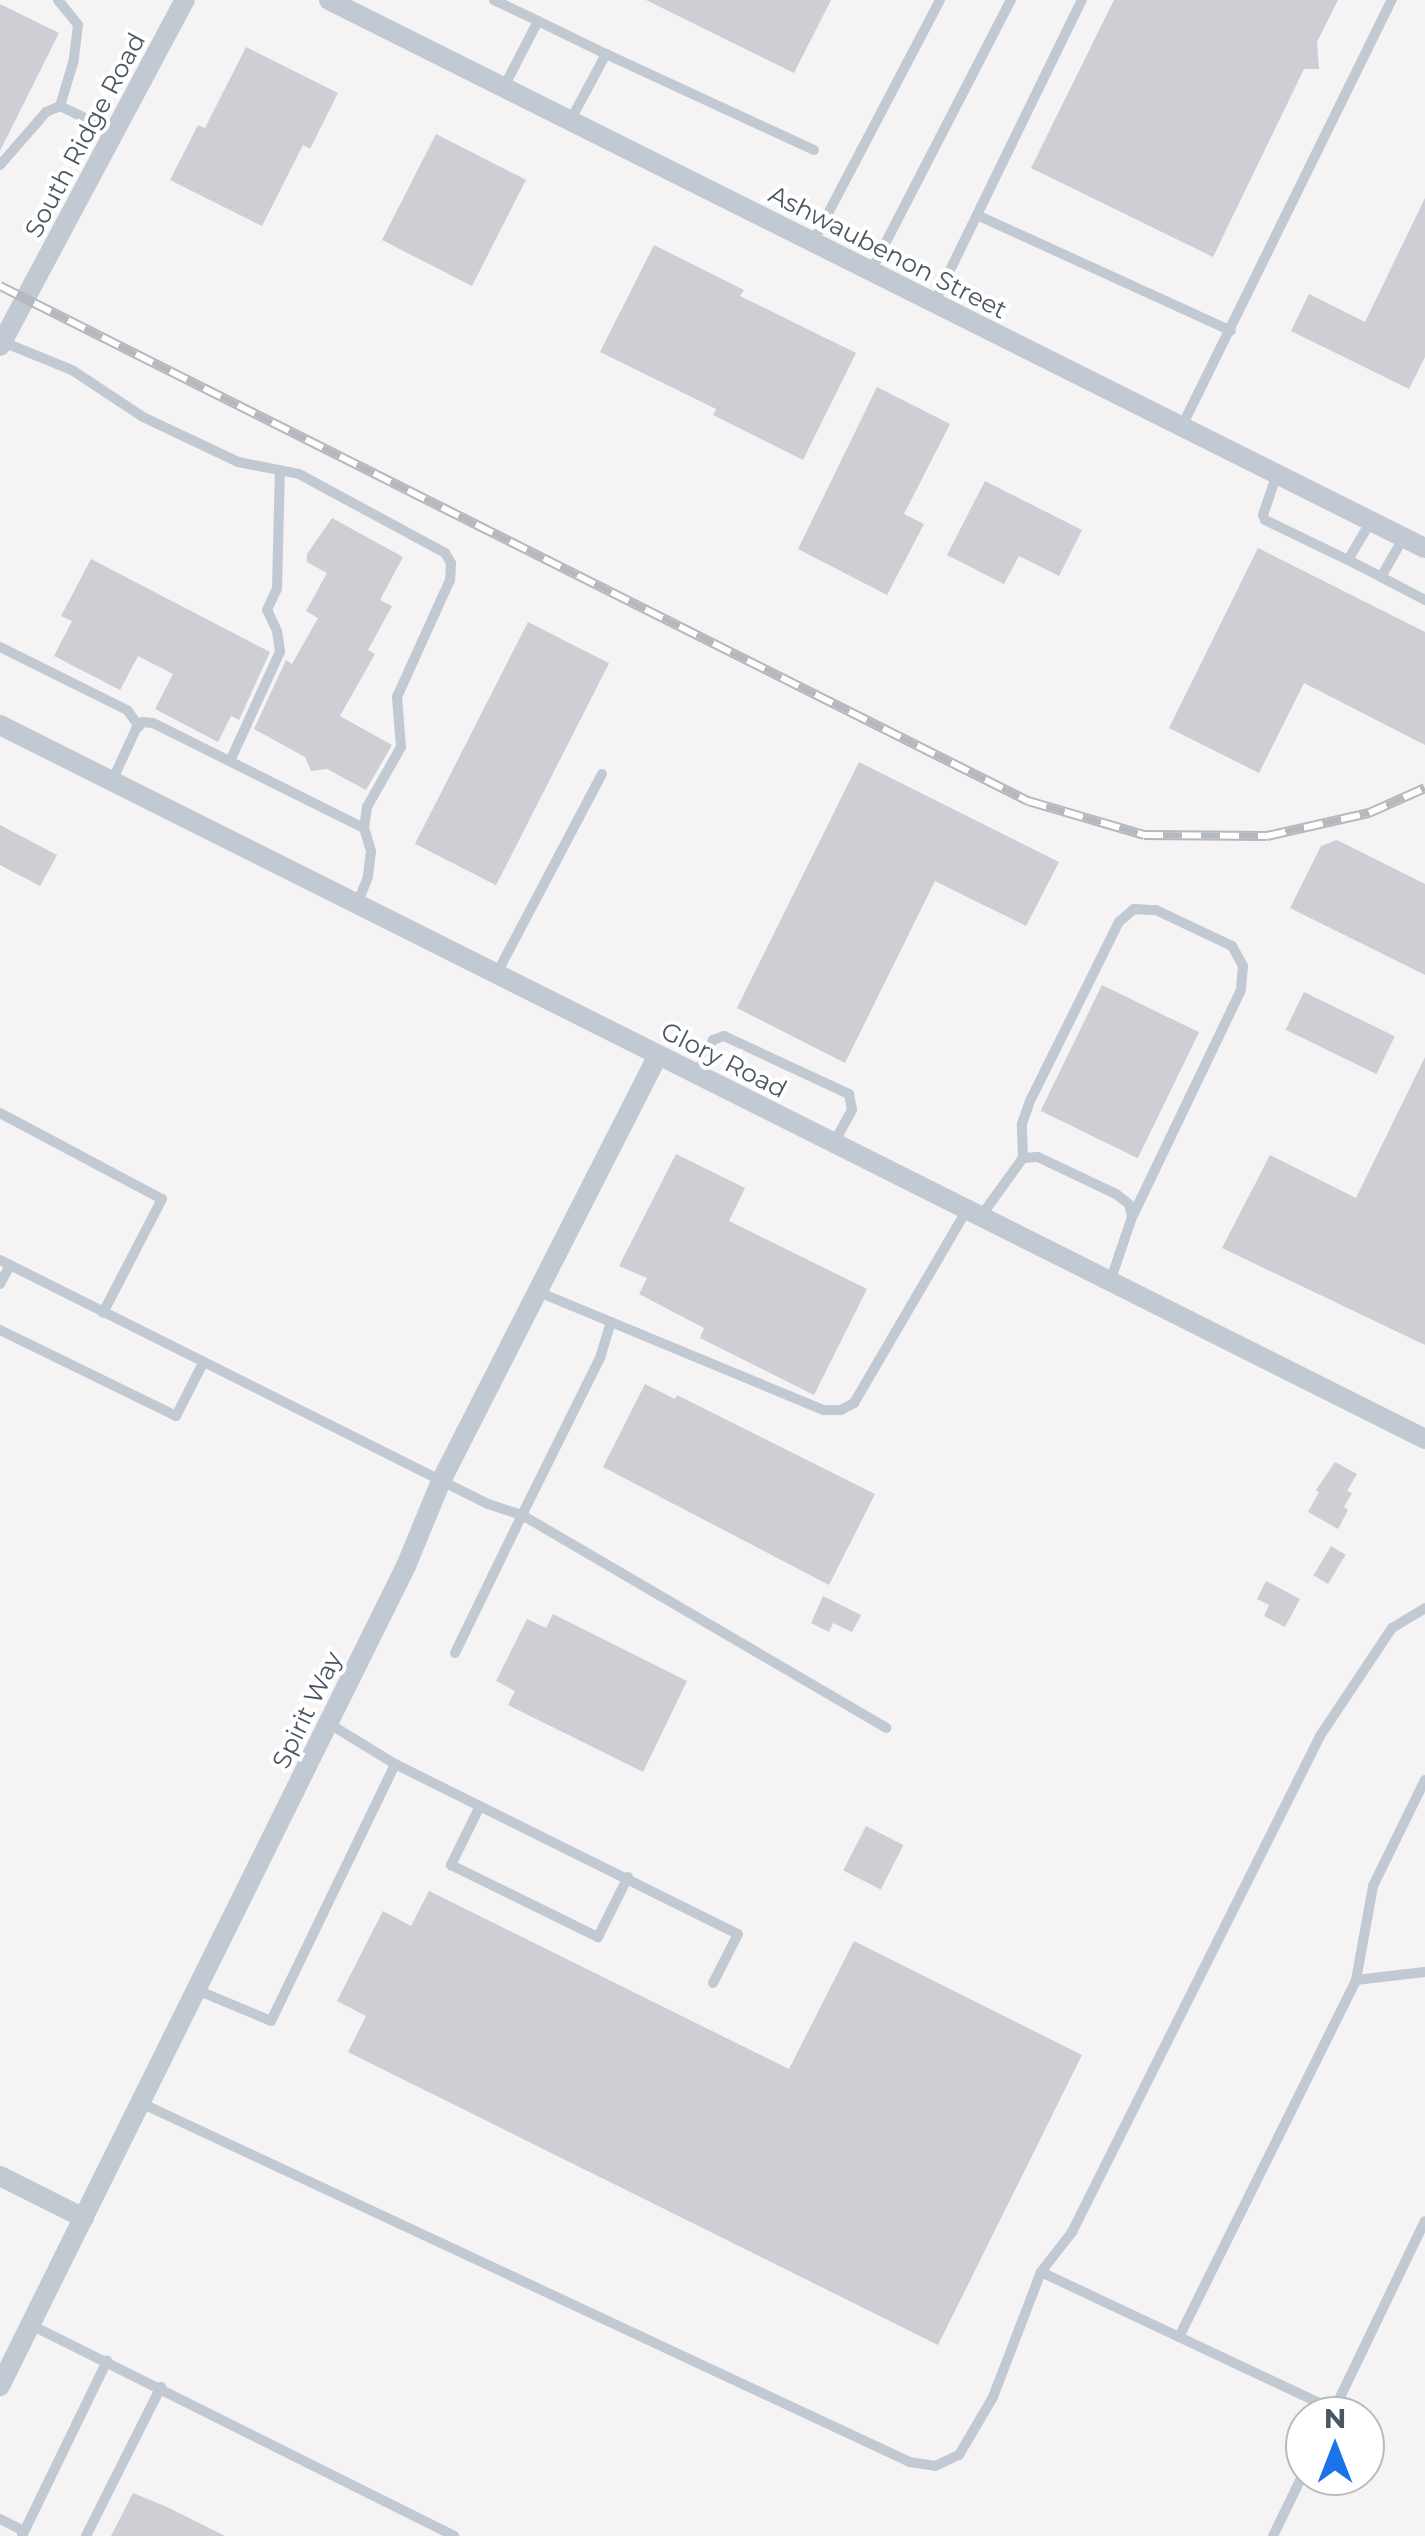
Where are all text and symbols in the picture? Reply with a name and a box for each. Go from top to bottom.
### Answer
street label: South Ridge Road [18,28,152,242]
street label: Ashwaubenon Street [764,179,1012,325]
street label: Glory Road [656,1016,792,1104]
street label: Spirit Way [266,1647,348,1773]
north arrow [1285,2396,1385,2496]
text: N [1324,2401,1346,2435]

